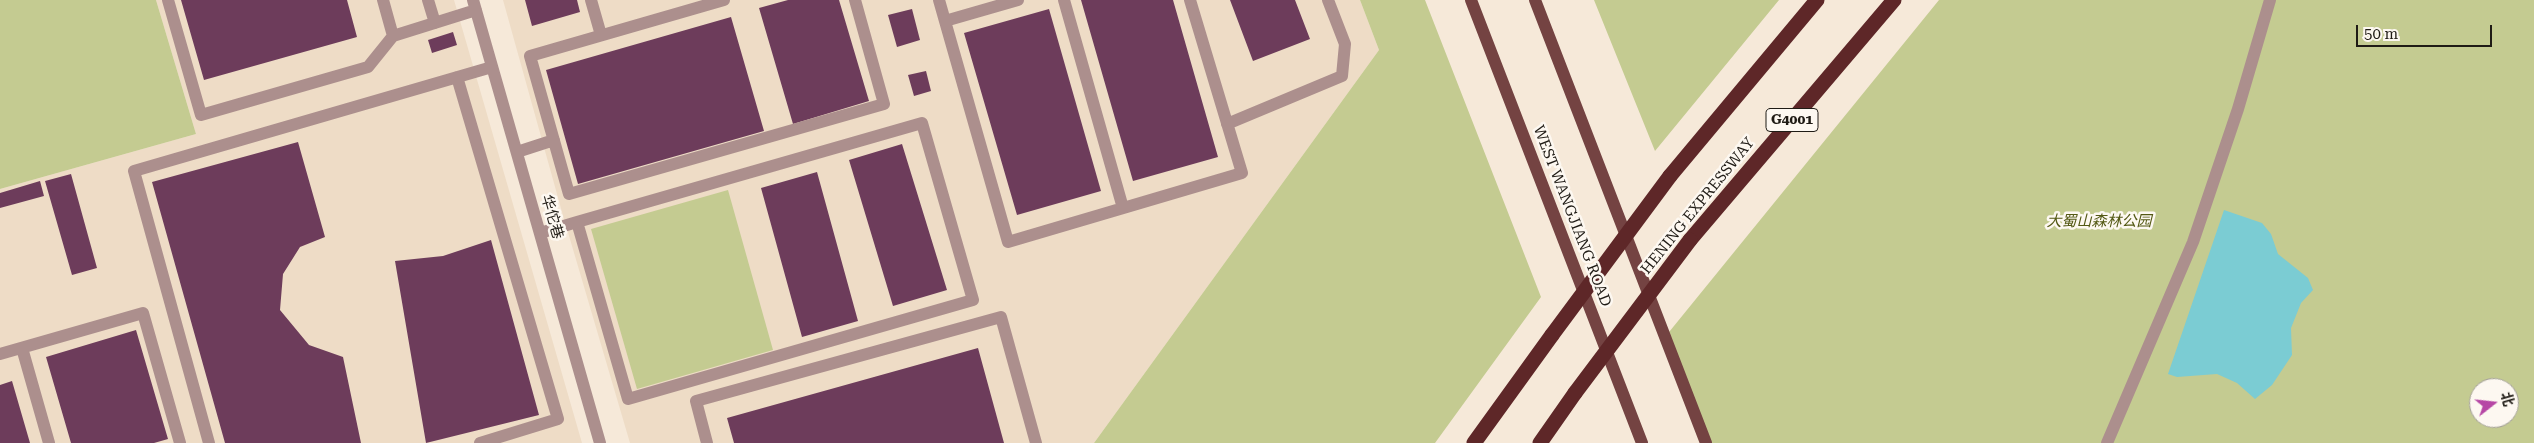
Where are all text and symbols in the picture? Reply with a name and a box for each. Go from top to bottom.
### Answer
scale bar [2359,15,2495,47]
text: 50 m [2364,25,2398,43]
road number: G4001 [1766,108,1818,132]
street label: WEST WANGJIANG ROAD [1529,123,1615,309]
street label: HENING EXPRESSWAY [1637,134,1759,278]
street label: 华佗巷 [537,193,567,241]
park label: 大蜀山森林公园 [2047,213,2151,231]
north arrow [2469,378,2519,428]
text: 北 [2498,390,2517,408]

